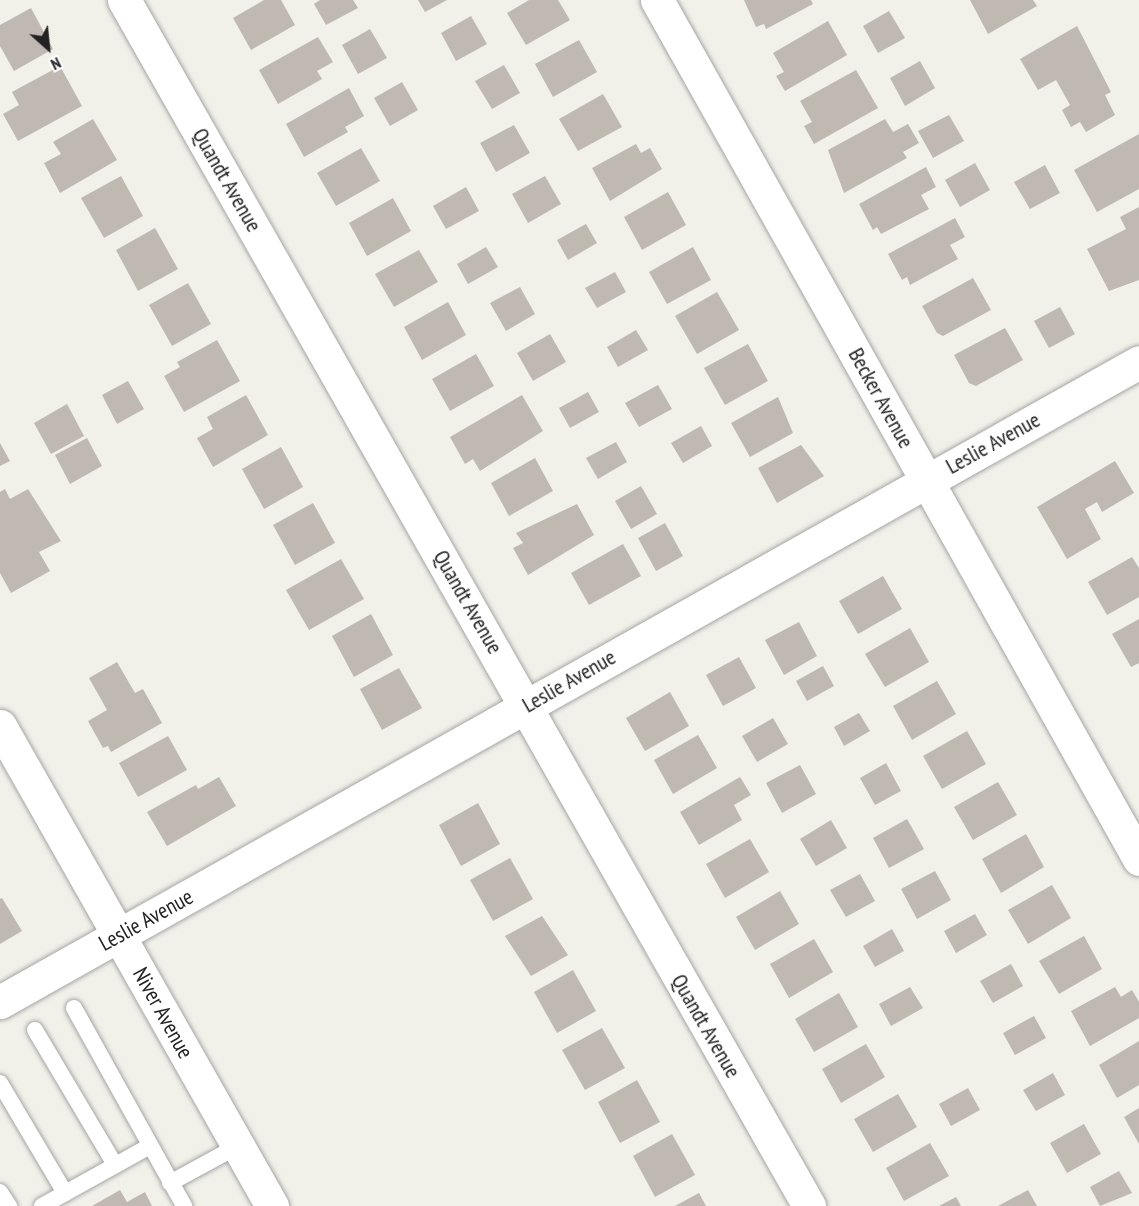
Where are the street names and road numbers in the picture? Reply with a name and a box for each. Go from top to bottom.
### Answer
street label: Quandt Avenue [187,123,267,237]
street label: Becker Avenue [843,343,919,453]
street label: Leslie Avenue [941,406,1045,480]
street label: Quandt Avenue [428,545,508,659]
street label: Leslie Avenue [517,644,621,718]
street label: Leslie Avenue [94,883,198,957]
street label: Niver Avenue [127,963,199,1063]
street label: Quandt Avenue [666,969,746,1083]

